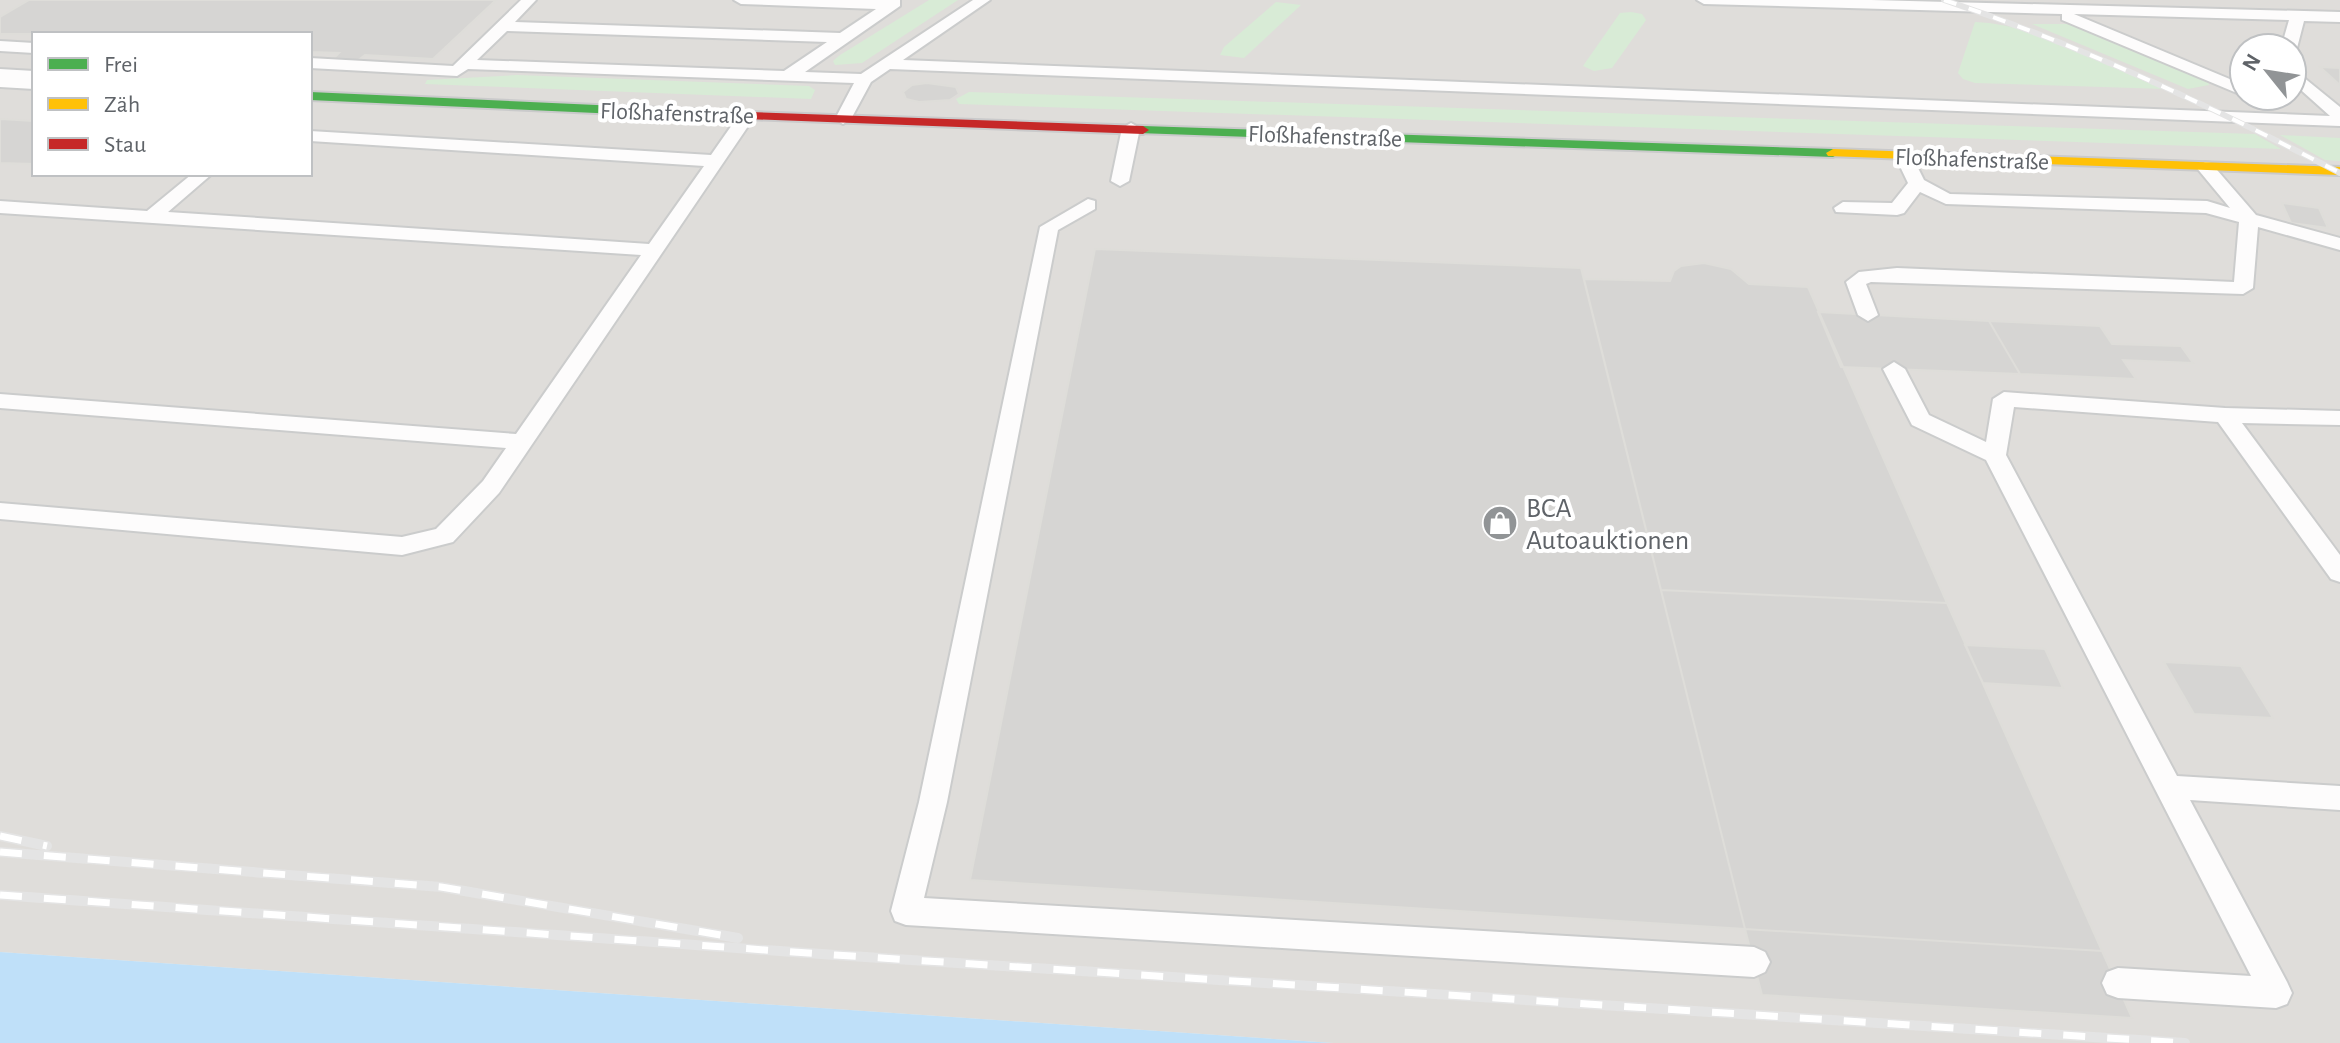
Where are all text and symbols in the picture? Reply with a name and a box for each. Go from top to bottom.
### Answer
legend [32,32,312,176]
north arrow [2228,32,2308,112]
text: N [2238,50,2265,75]
text: Frei [104,53,138,77]
text: Zäh [104,93,140,117]
street label: Floßhafenstraße [599,99,754,129]
street label: Floßhafenstraße [1247,122,1402,152]
text: Stau [104,133,146,157]
street label: Floßhafenstraße [1894,145,2049,175]
place label: BCA Autoauktionen [1526,495,1689,555]
shop icon: BCA Autoauktionen [1481,504,1519,542]

